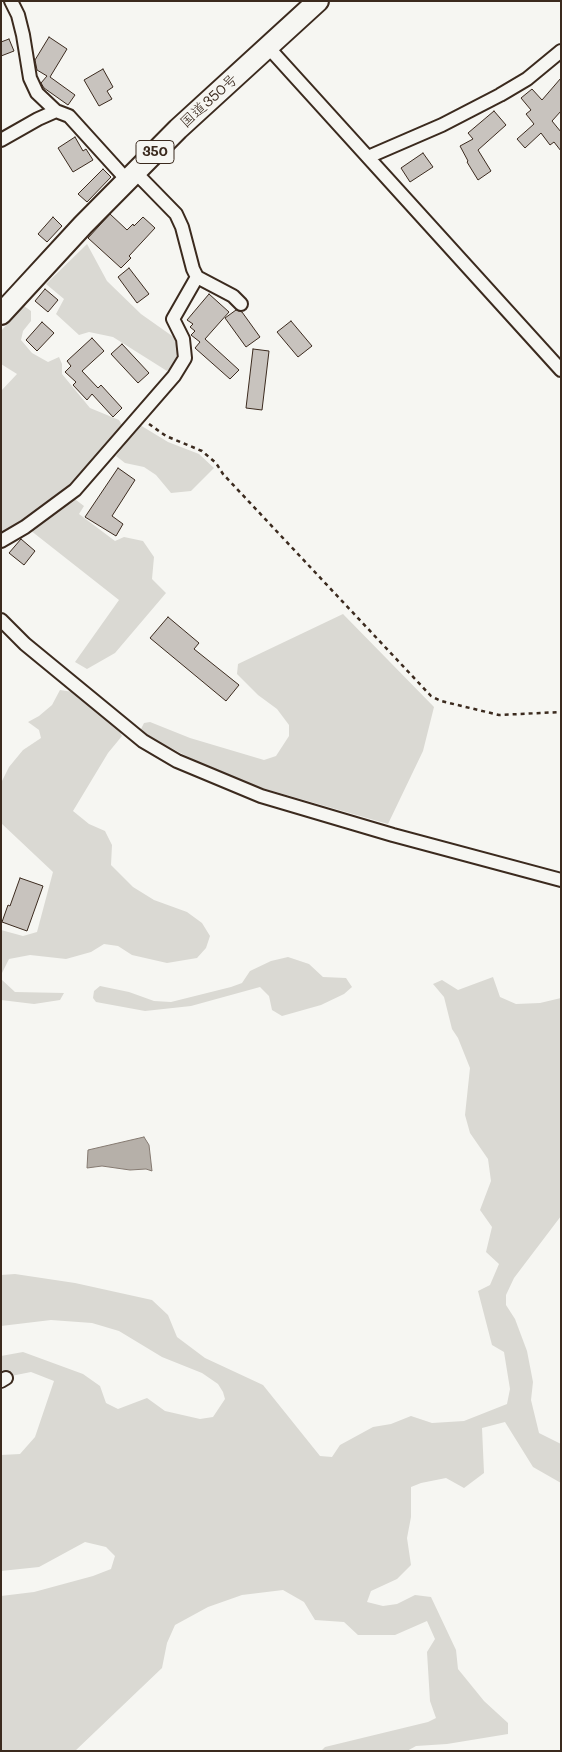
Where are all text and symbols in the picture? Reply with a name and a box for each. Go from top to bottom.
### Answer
street label: 国道350号 [176,70,242,132]
road number: 350 [136,140,174,163]

